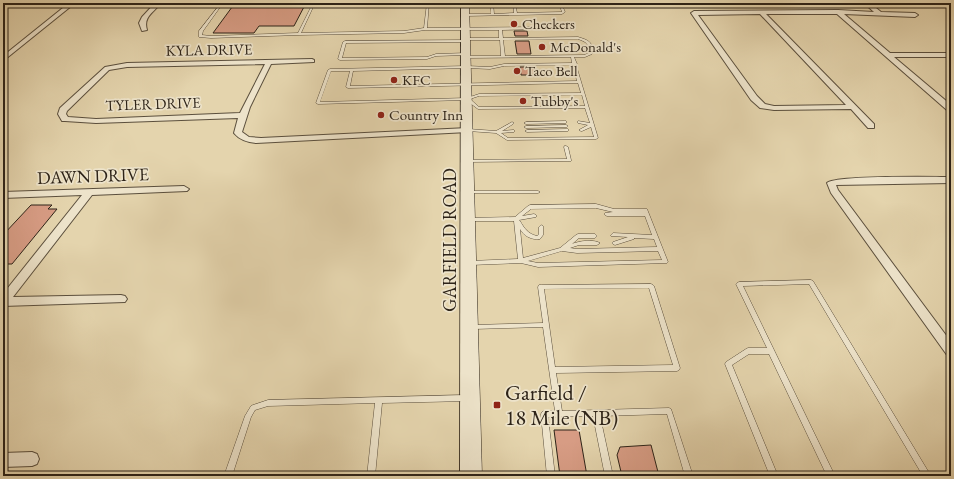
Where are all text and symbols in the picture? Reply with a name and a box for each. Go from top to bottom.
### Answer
place label: Checkers [522,14,575,33]
marker: Checkers [509,19,519,29]
place label: McDonald's [550,37,621,56]
street label: KYLA DRIVE [165,39,253,60]
marker: McDonald's [537,42,547,52]
place label: Taco Bell [525,61,578,80]
marker: Taco Bell [512,66,522,76]
place label: KFC [402,70,431,89]
marker: KFC [389,75,399,85]
place label: Tubby's [531,91,579,110]
street label: TYLER DRIVE [105,92,201,115]
marker: Tubby's [518,96,528,106]
place label: Country Inn [389,105,463,124]
marker: Country Inn [376,110,386,120]
street label: DAWN DRIVE [37,162,149,189]
street label: GARFIELD ROAD [438,168,461,312]
place label: Garfield / 18 Mile (NB) [505,378,618,432]
marker: Garfield / 18 Mile (NB) [492,400,502,410]

